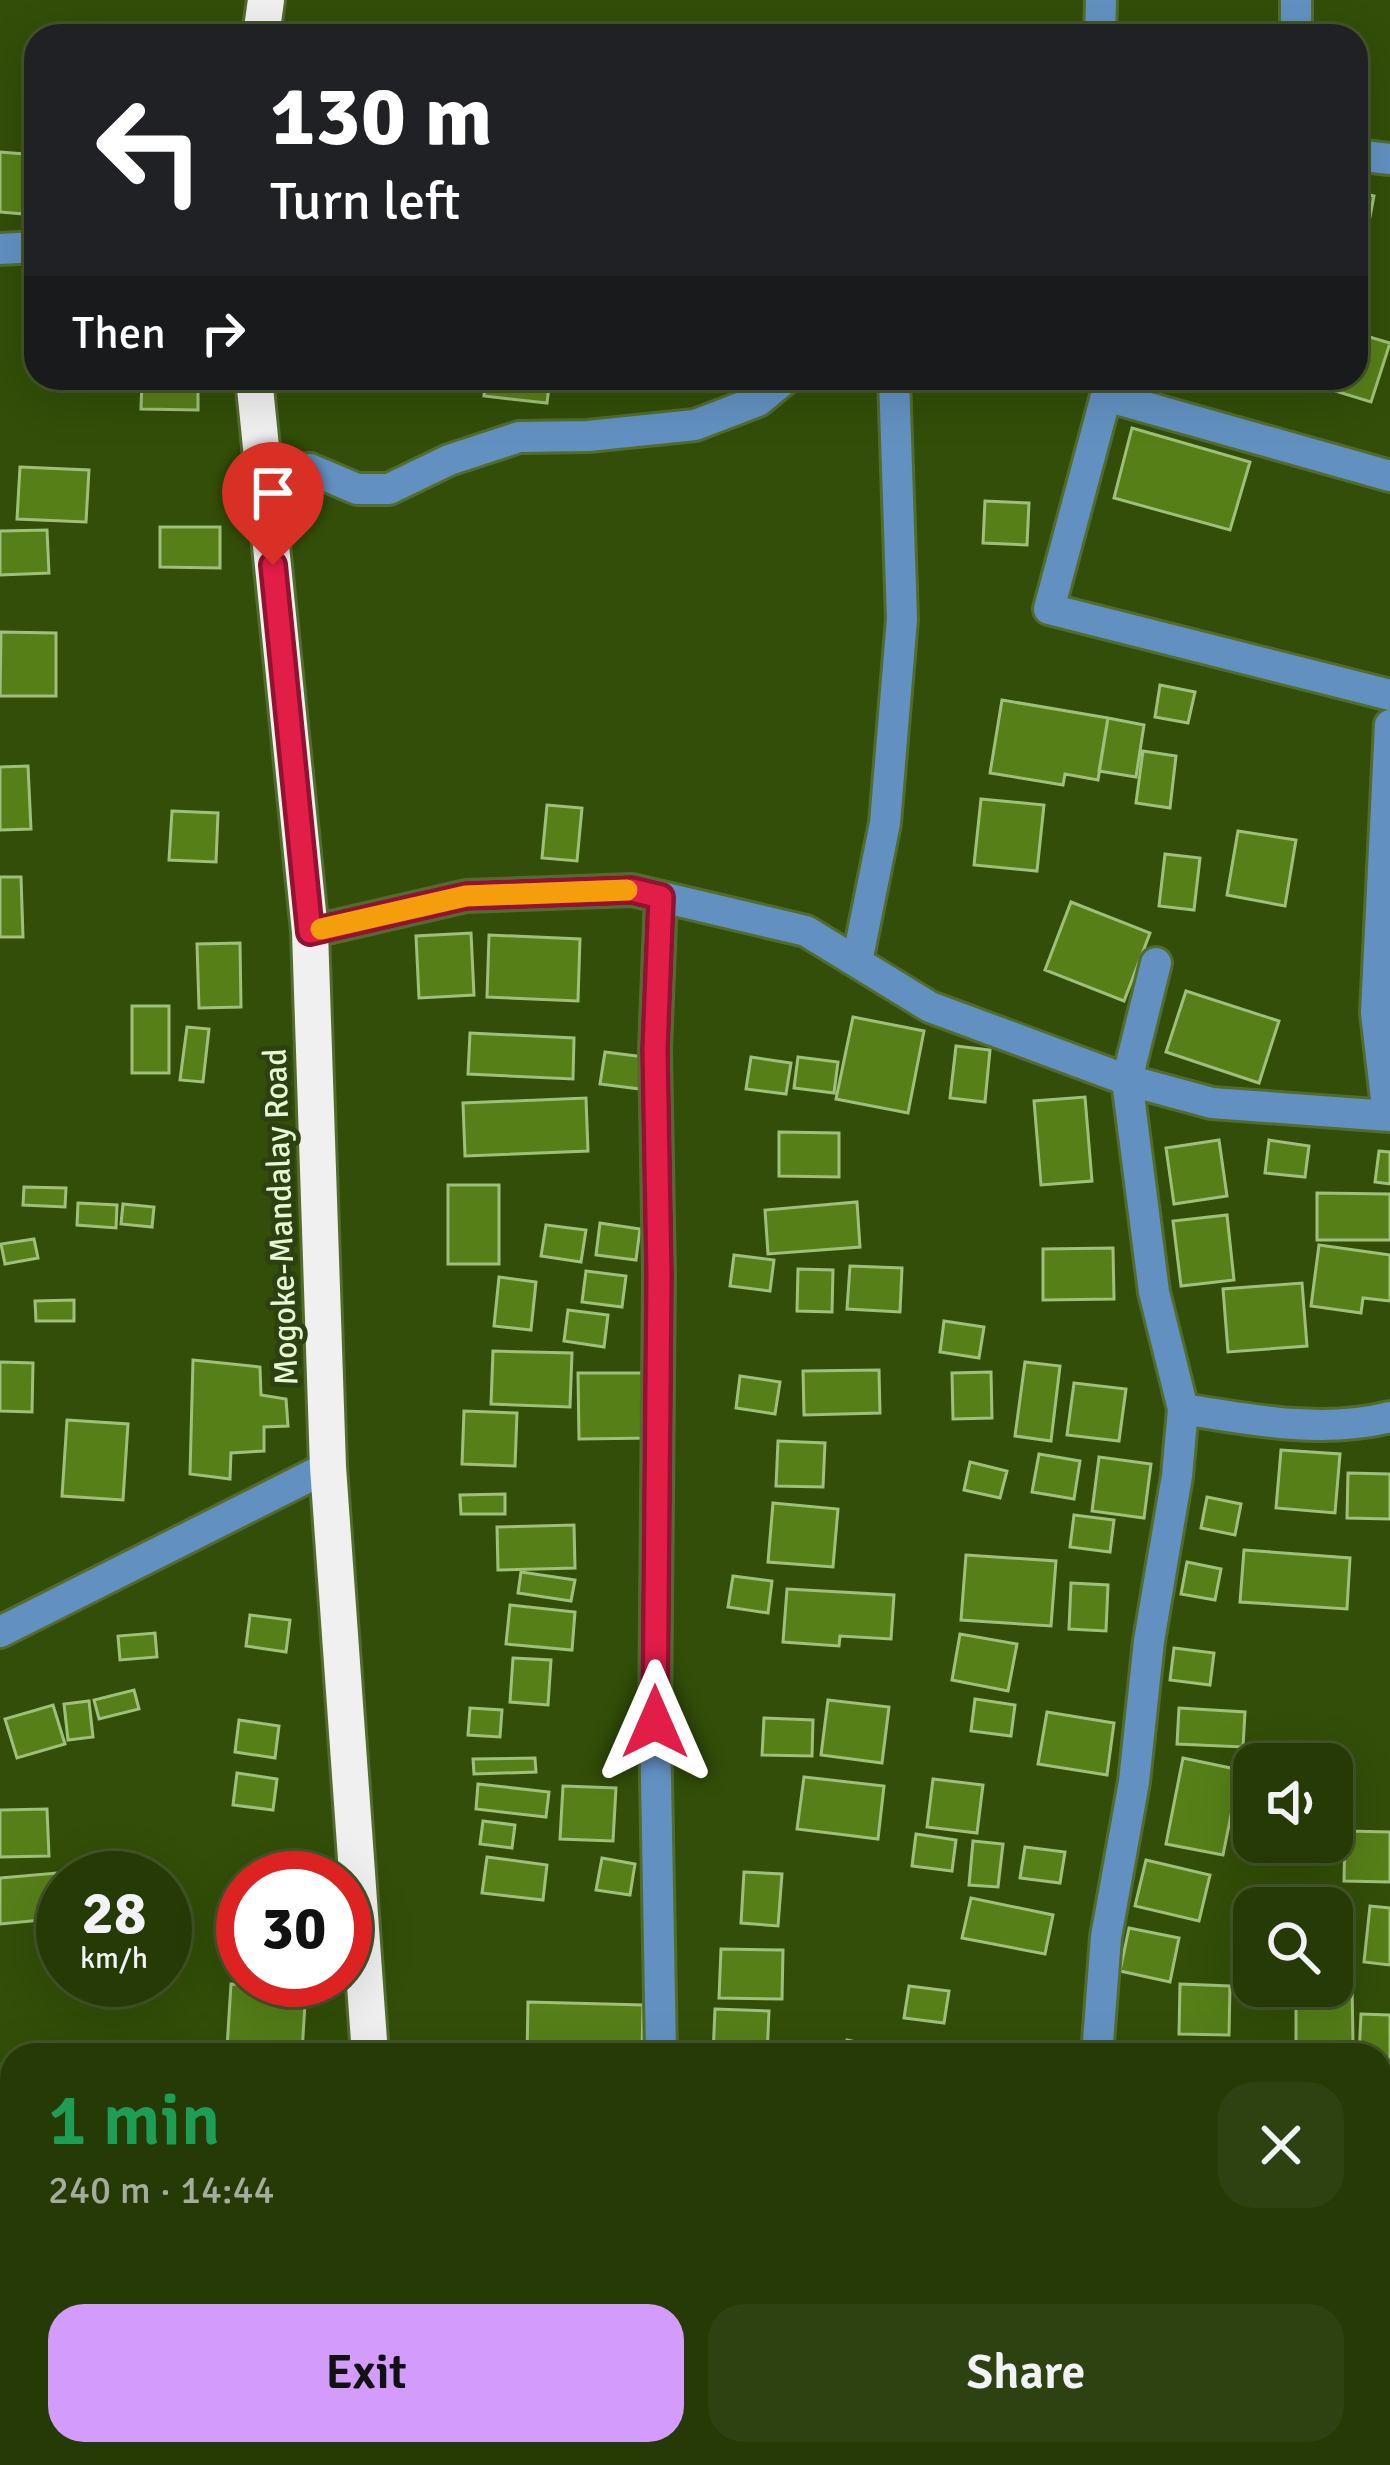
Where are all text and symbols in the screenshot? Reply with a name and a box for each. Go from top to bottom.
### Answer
text: 130 m [270,65,492,169]
icon: left [72,72,228,228]
text: Turn left [270,168,460,235]
icon: right [190,300,256,366]
text: Then [72,306,166,361]
pin [222,442,324,565]
icon: arrive [240,460,306,526]
street label: Mogoke-Mandalay Road [255,1048,307,1386]
position arrow [592,1659,718,1785]
map controls [1233,1743,1353,2007]
button: sound [1233,1743,1353,1863]
speed limit sign: 30 [216,1851,372,2007]
text: 28 [82,1877,146,1951]
button: search [1233,1887,1353,2007]
text: km/h [80,1940,148,1977]
text: 1 min [48,2076,220,2165]
button: close [1218,2082,1344,2208]
text: 240 m · 14:44 [48,2166,275,2214]
button: Exit [48,2304,684,2442]
button: Share [708,2304,1344,2442]

